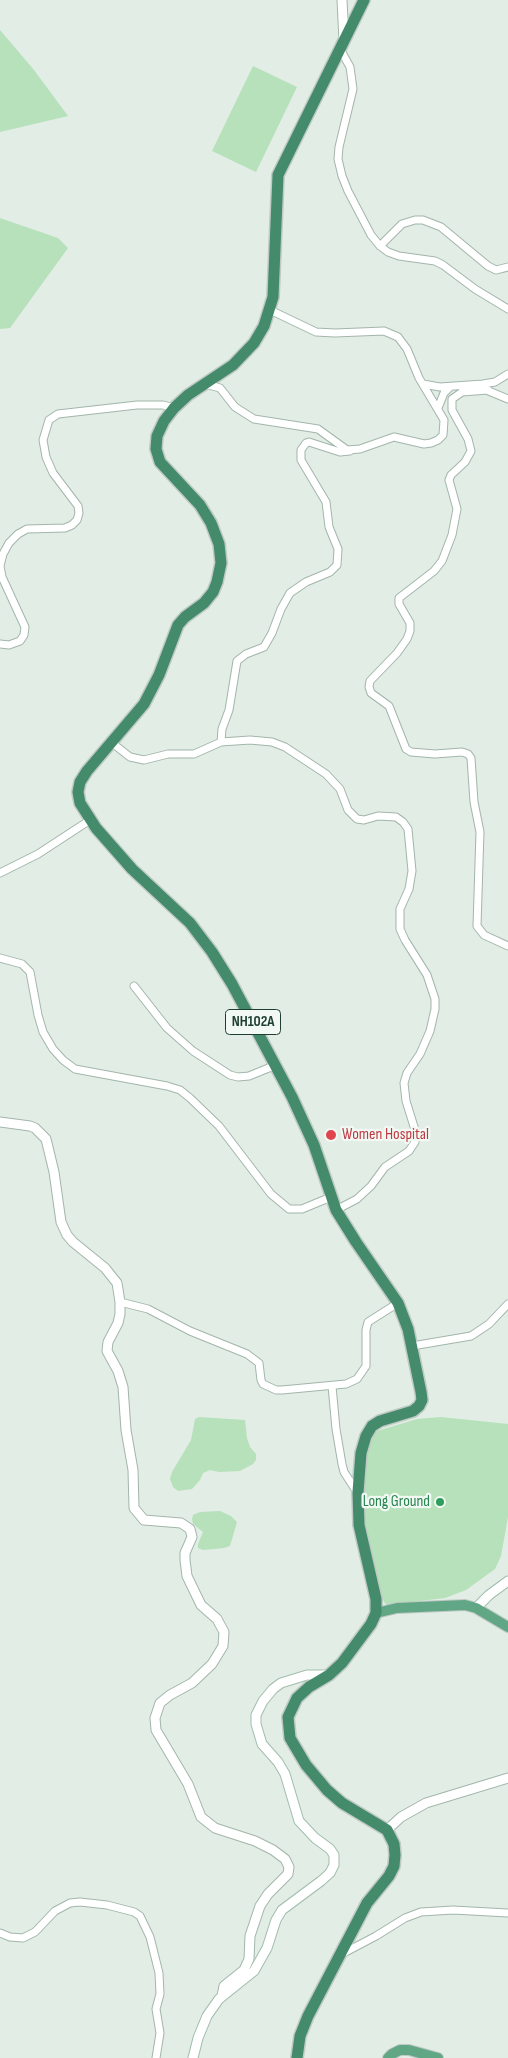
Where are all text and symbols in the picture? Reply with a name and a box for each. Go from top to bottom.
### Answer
road number: NH102A [226,1010,280,1034]
place label: Women Hospital [342,1125,429,1145]
marker: Women Hospital [324,1128,338,1142]
place label: Long Ground [363,1492,430,1512]
marker: Long Ground [434,1496,446,1508]

